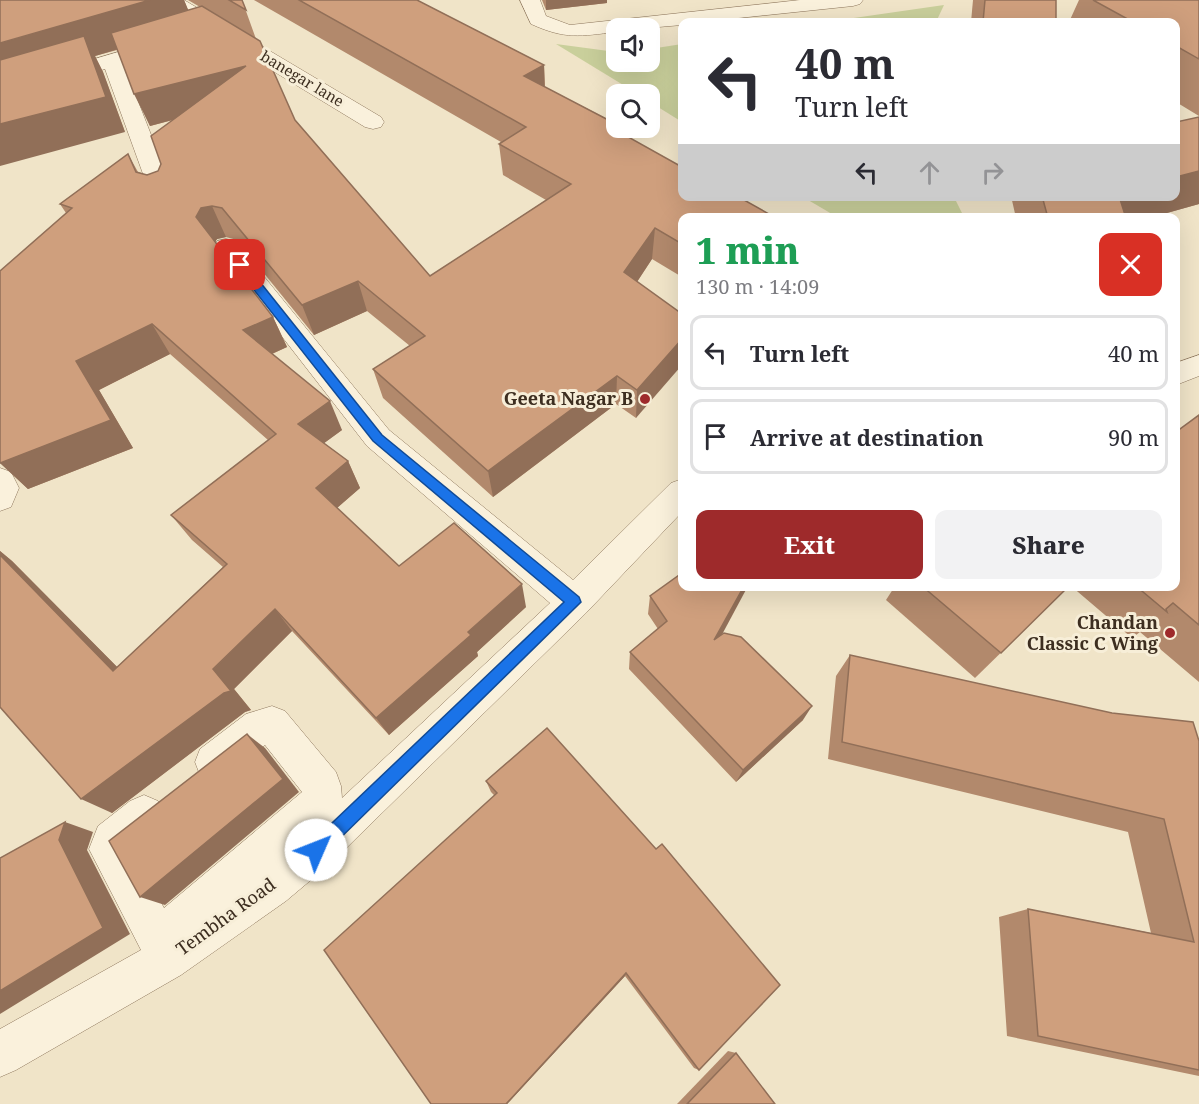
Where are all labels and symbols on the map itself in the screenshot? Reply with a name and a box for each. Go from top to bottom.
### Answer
street label: banegar lane [257,45,348,111]
pin [214,239,265,290]
place label: Geeta Nagar B [504,386,633,410]
marker: Geeta Nagar B [638,392,652,406]
place label: Chandan Classic C Wing [1027,610,1159,655]
marker: Chandan Classic C Wing [1163,626,1177,640]
position arrow [284,818,348,882]
street label: Tembha Road [171,872,280,960]

